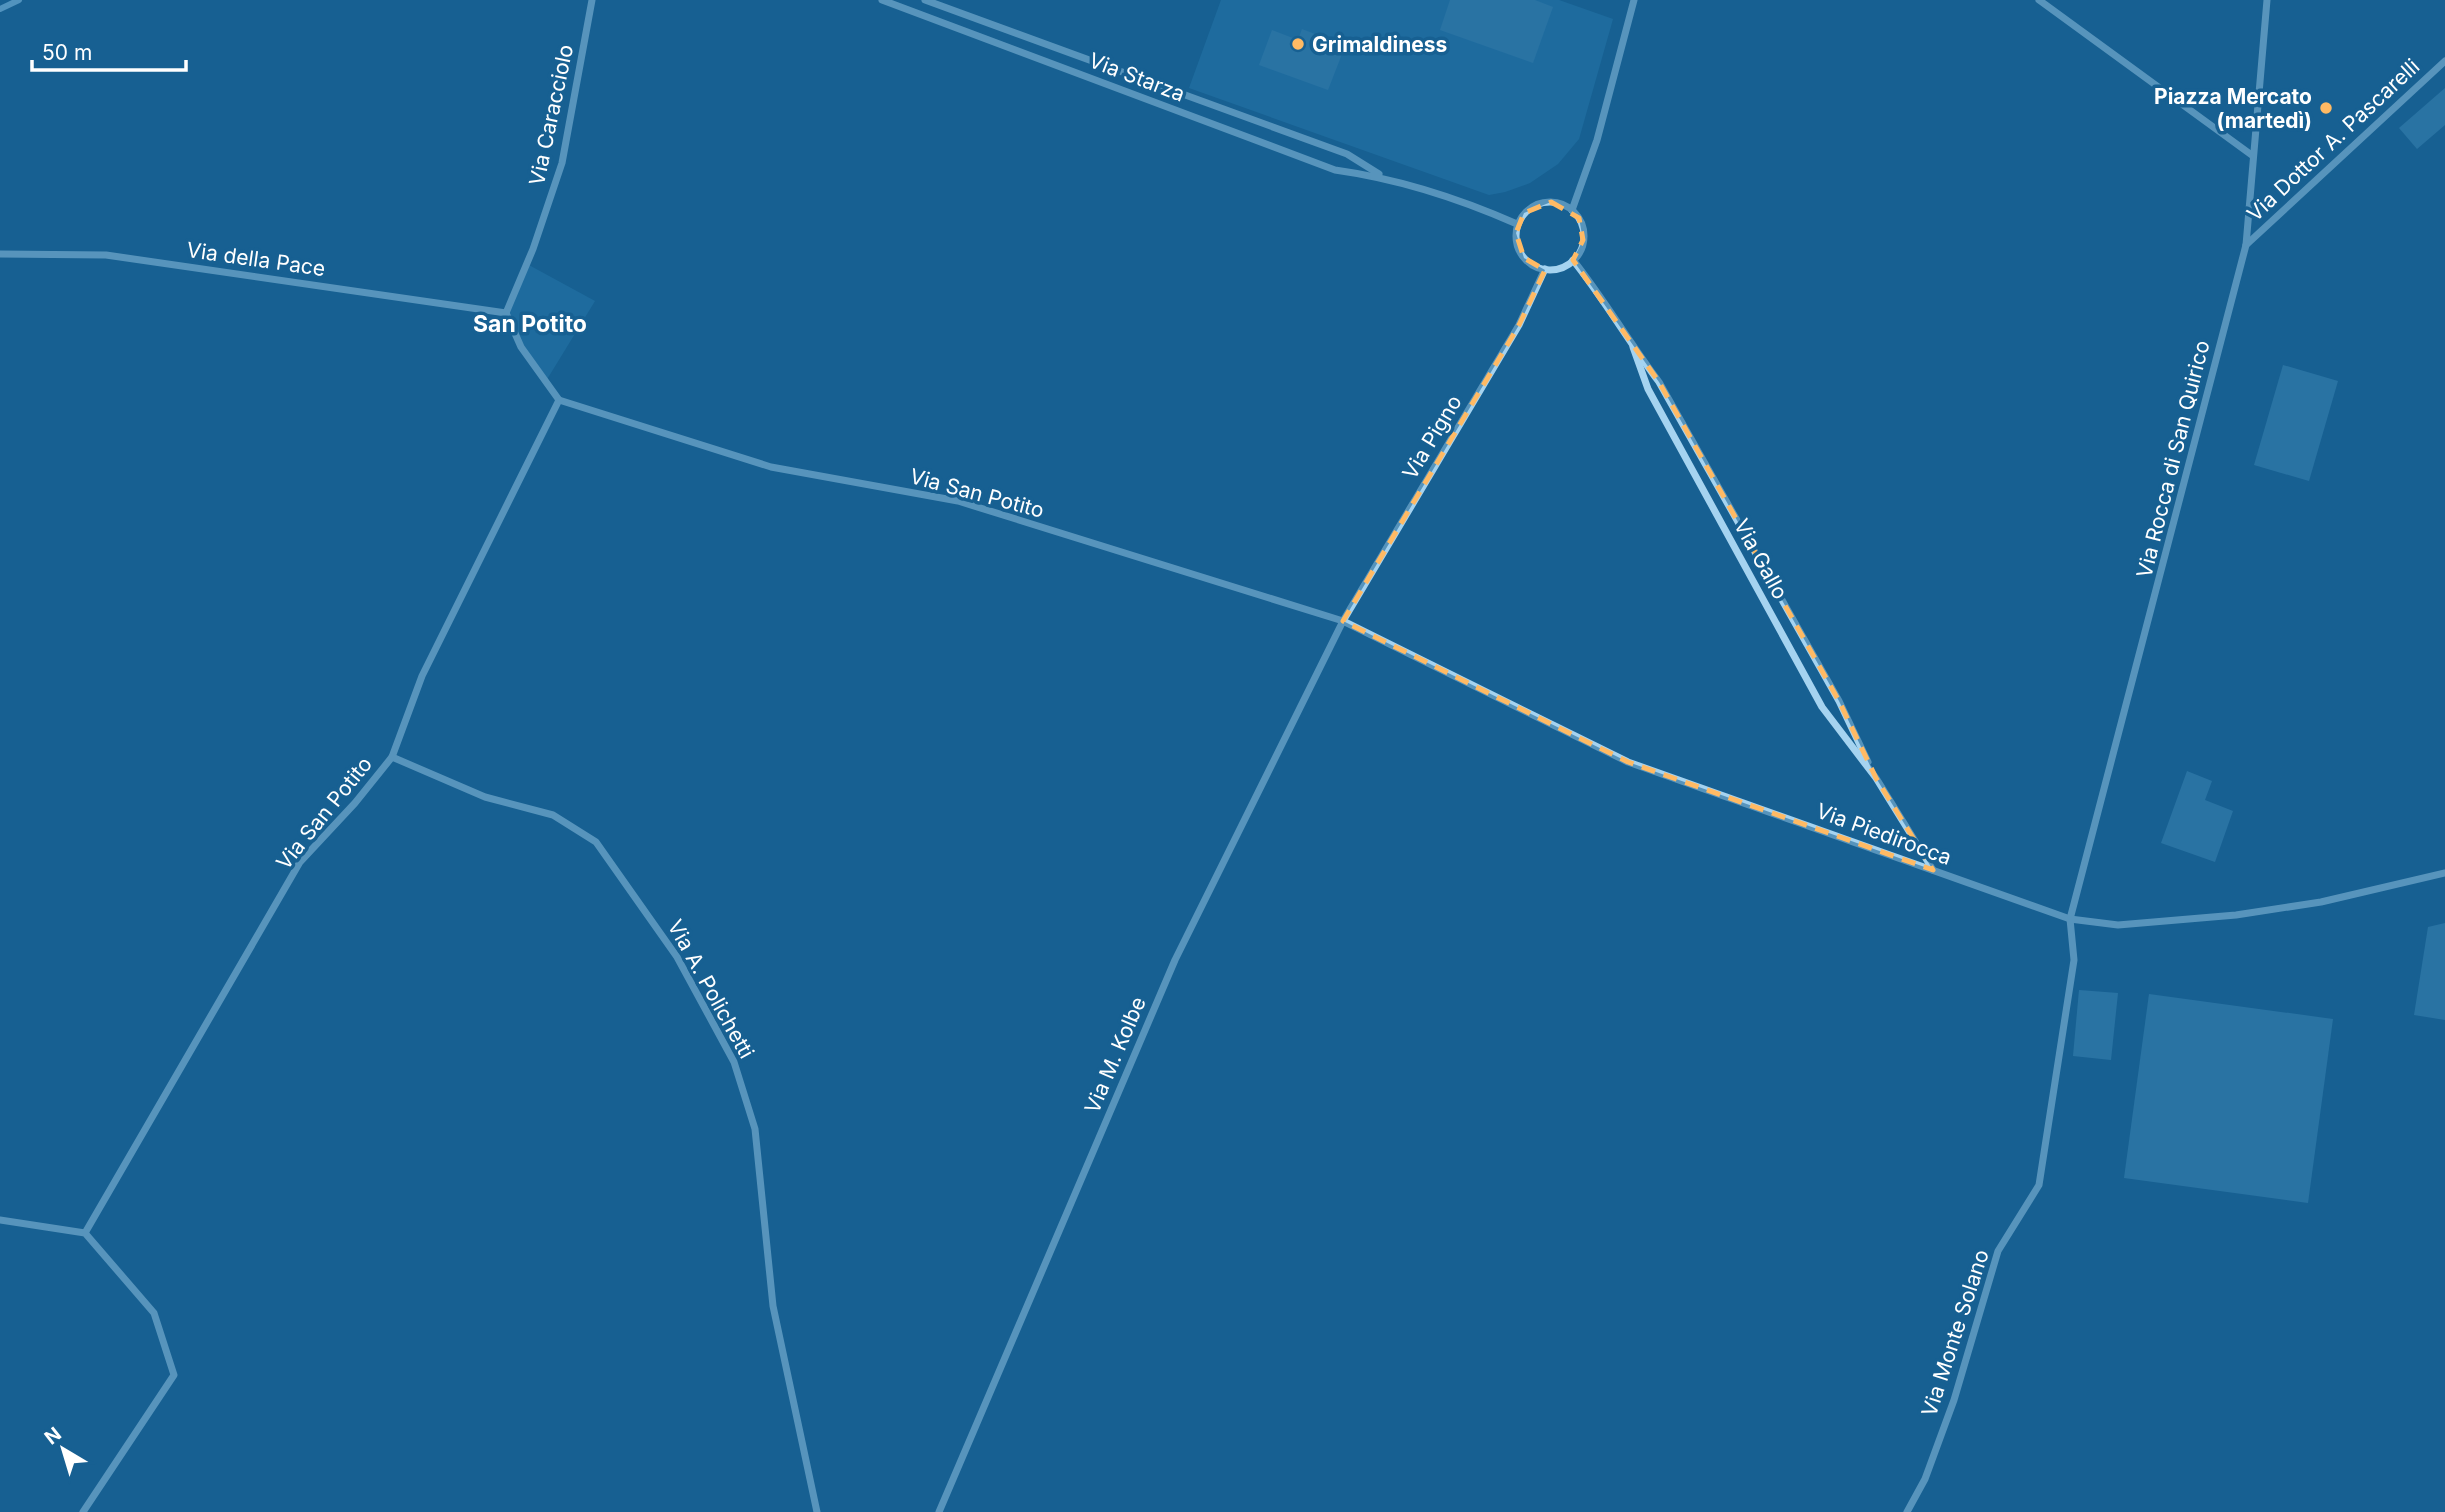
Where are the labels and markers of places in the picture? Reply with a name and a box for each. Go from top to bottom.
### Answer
place label: Grimaldiness [1312,32,1447,57]
marker: Grimaldiness [1290,36,1306,52]
place label: Piazza Mercato (martedì) [2154,84,2312,133]
marker: Piazza Mercato (martedì) [2318,100,2334,116]

